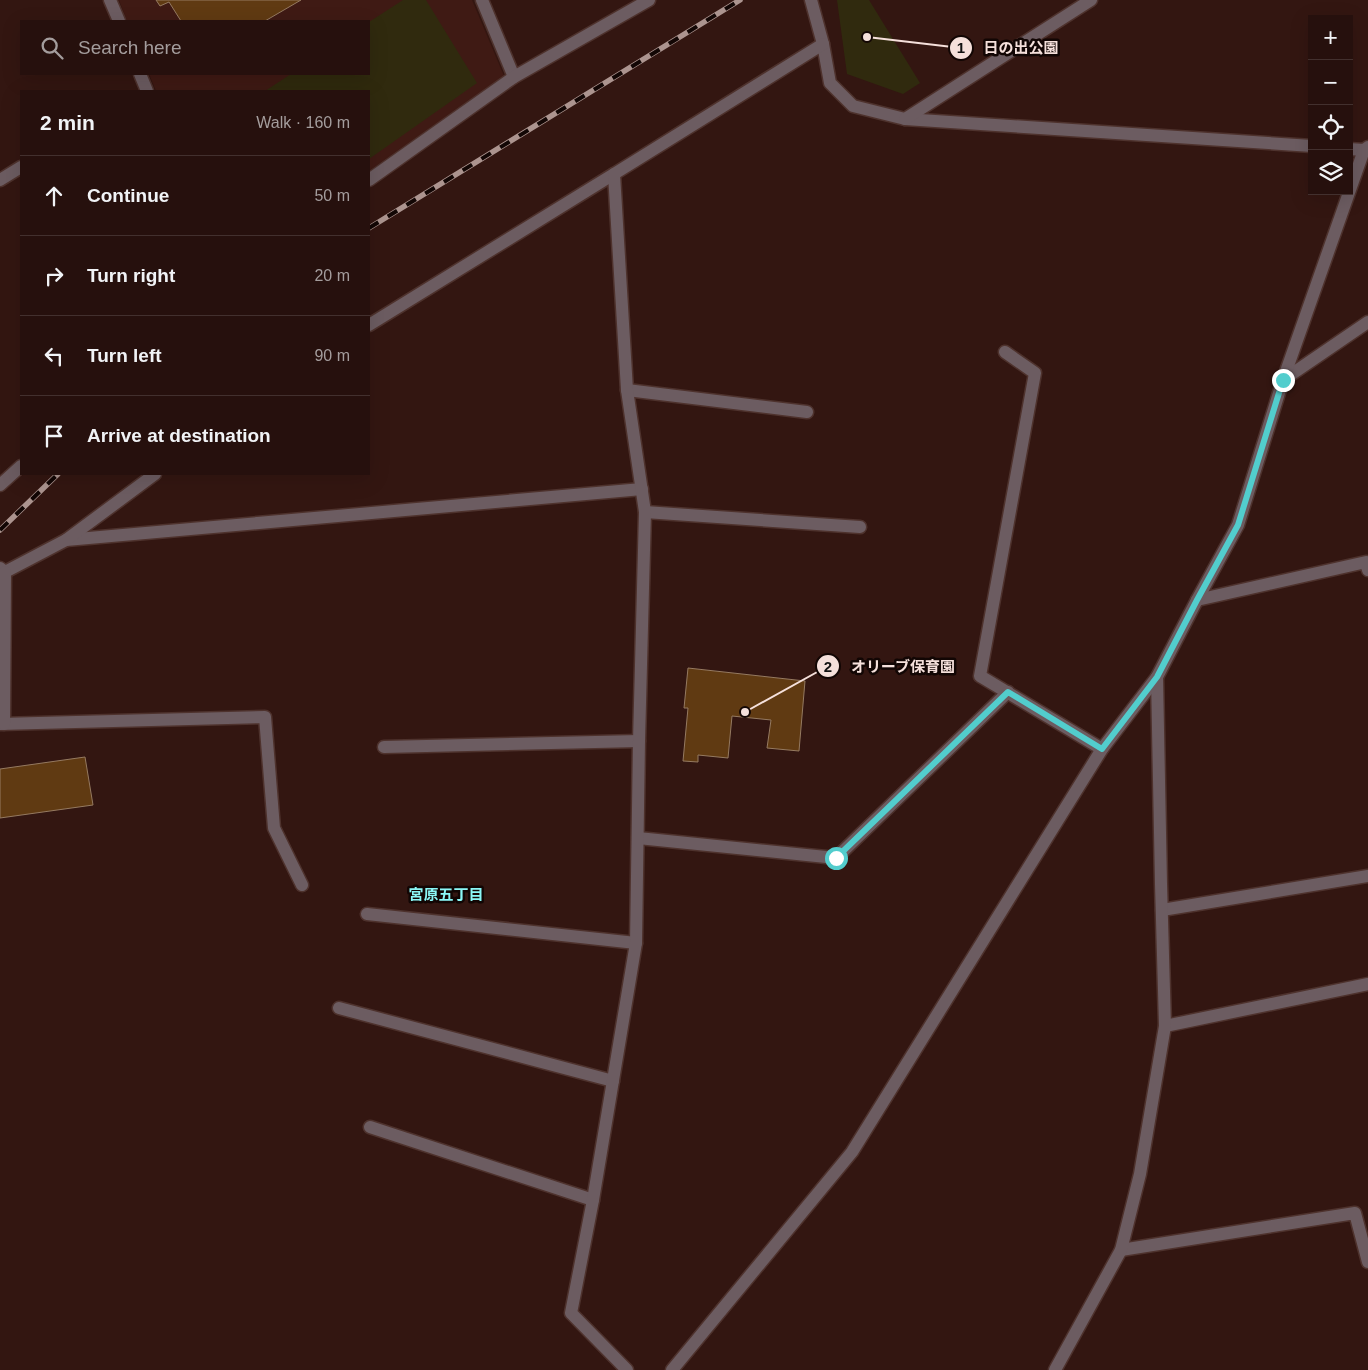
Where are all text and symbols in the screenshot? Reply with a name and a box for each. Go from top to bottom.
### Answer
map controls [1308,15,1353,195]
button: + [1308,15,1353,60]
search box [20,20,370,75]
callout: 日の出公園 [948,33,1068,63]
icon: search [38,34,66,62]
text: Search here [78,37,182,58]
text: 1 [957,39,965,56]
text: 日の出公園 [983,39,1059,56]
button: − [1308,60,1353,105]
button: locate [1308,105,1353,150]
text: 2 min [40,111,95,134]
text: Walk · 160 m [256,114,350,131]
button: layers [1308,150,1353,195]
icon: ahead [40,182,68,210]
text: Continue [87,185,169,206]
text: 50 m [314,187,350,204]
icon: right [40,262,68,290]
text: Turn right [87,265,175,286]
text: 20 m [314,267,350,284]
icon: left [40,342,68,370]
text: Turn left [87,345,162,366]
text: 90 m [314,347,350,364]
route end [1272,369,1295,392]
icon: arrive [40,422,68,450]
text: Arrive at destination [87,425,271,446]
callout: オリーブ保育園 [816,651,966,681]
text: 2 [824,658,832,675]
text: オリーブ保育園 [851,658,955,675]
route start [825,847,848,870]
district label: 宮原五丁目 [408,886,484,903]

